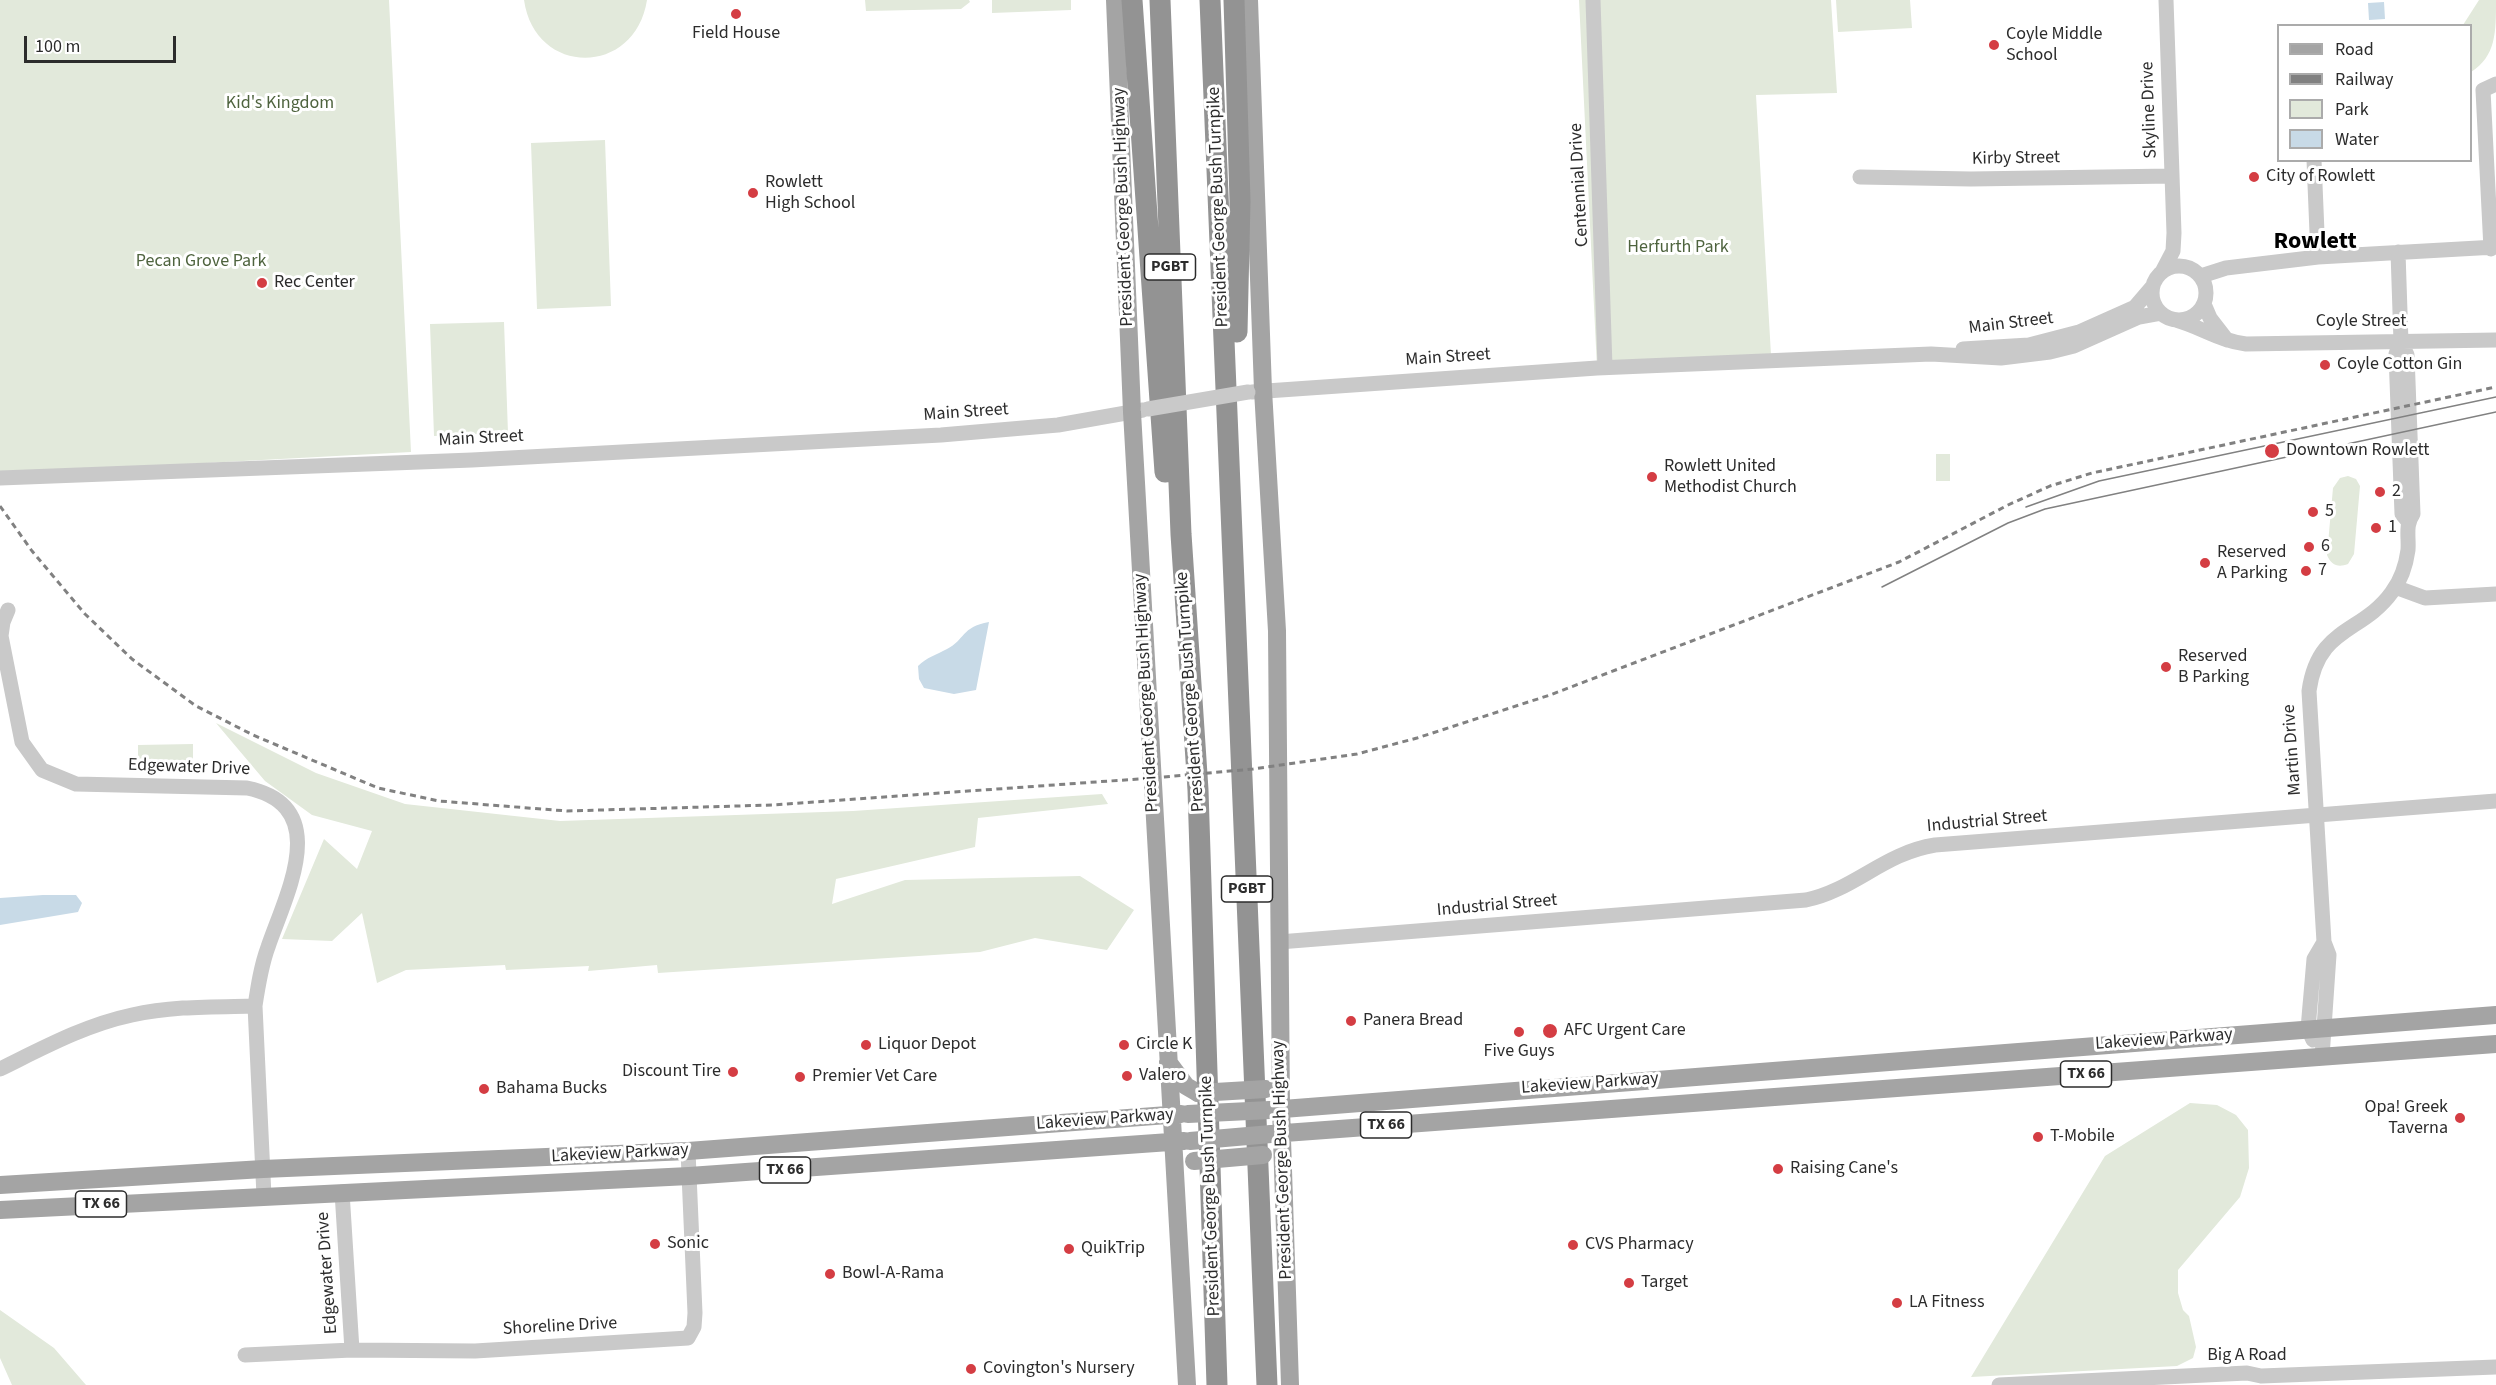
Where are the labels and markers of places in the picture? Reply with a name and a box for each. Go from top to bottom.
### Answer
marker: Field House [729,7,743,21]
place label: Field House [692,23,780,45]
place label: Coyle Middle School [2006,24,2103,66]
marker: Coyle Middle School [1987,38,2001,52]
place label: City of Rowlett [2266,166,2375,188]
marker: City of Rowlett [2247,170,2261,184]
place label: Rowlett High School [765,172,855,214]
marker: Rowlett High School [746,186,760,200]
place label: Rec Center [274,272,355,294]
marker: Rec Center [255,276,269,290]
place label: Coyle Cotton Gin [2337,354,2462,376]
marker: Coyle Cotton Gin [2318,358,2332,372]
place label: Downtown Rowlett [2286,440,2429,462]
marker: Downtown Rowlett [2263,442,2281,460]
place label: Rowlett United Methodist Church [1664,456,1797,498]
marker: Rowlett United Methodist Church [1645,470,1659,484]
place label: 2 [2392,481,2401,503]
marker: 2 [2373,485,2387,499]
place label: 5 [2325,501,2334,523]
marker: 5 [2306,505,2320,519]
place label: 1 [2388,517,2397,539]
marker: 1 [2369,521,2383,535]
place label: 6 [2321,536,2330,558]
marker: 6 [2302,540,2316,554]
place label: Reserved A Parking [2217,542,2287,584]
marker: Reserved A Parking [2198,556,2212,570]
place label: 7 [2318,560,2327,582]
marker: 7 [2299,564,2313,578]
place label: Reserved B Parking [2178,646,2249,688]
marker: Reserved B Parking [2159,660,2173,674]
place label: Panera Bread [1363,1010,1463,1032]
marker: Panera Bread [1344,1014,1358,1028]
place label: AFC Urgent Care [1564,1020,1686,1042]
marker: AFC Urgent Care [1541,1022,1559,1040]
marker: Five Guys [1512,1025,1526,1039]
place label: Liquor Depot [878,1034,976,1056]
place label: Circle K [1136,1034,1193,1056]
marker: Liquor Depot [859,1038,873,1052]
marker: Circle K [1117,1038,1131,1052]
place label: Five Guys [1483,1041,1555,1063]
place label: Discount Tire [622,1061,721,1083]
marker: Discount Tire [726,1065,740,1079]
place label: Valero [1139,1065,1186,1087]
place label: Premier Vet Care [812,1066,937,1088]
marker: Valero [1120,1069,1134,1083]
marker: Premier Vet Care [793,1070,807,1084]
place label: Bahama Bucks [496,1078,607,1100]
marker: Bahama Bucks [477,1082,491,1096]
place label: Opa! Greek Taverna [2364,1097,2448,1140]
marker: Opa! Greek Taverna [2453,1111,2467,1125]
place label: T-Mobile [2050,1126,2115,1148]
marker: T-Mobile [2031,1130,2045,1144]
place label: Raising Cane's [1790,1158,1898,1180]
marker: Raising Cane's [1771,1162,1785,1176]
place label: Sonic [667,1233,709,1255]
place label: CVS Pharmacy [1585,1234,1694,1256]
marker: Sonic [648,1237,662,1251]
place label: QuikTrip [1081,1238,1145,1260]
marker: CVS Pharmacy [1566,1238,1580,1252]
marker: QuikTrip [1062,1242,1076,1256]
place label: Bowl-A-Rama [842,1263,944,1285]
marker: Bowl-A-Rama [823,1267,837,1281]
place label: Target [1641,1272,1688,1294]
marker: Target [1622,1276,1636,1290]
place label: LA Fitness [1909,1292,1984,1314]
marker: LA Fitness [1890,1296,1904,1310]
place label: Covington's Nursery [983,1358,1135,1380]
marker: Covington's Nursery [964,1362,978,1376]

